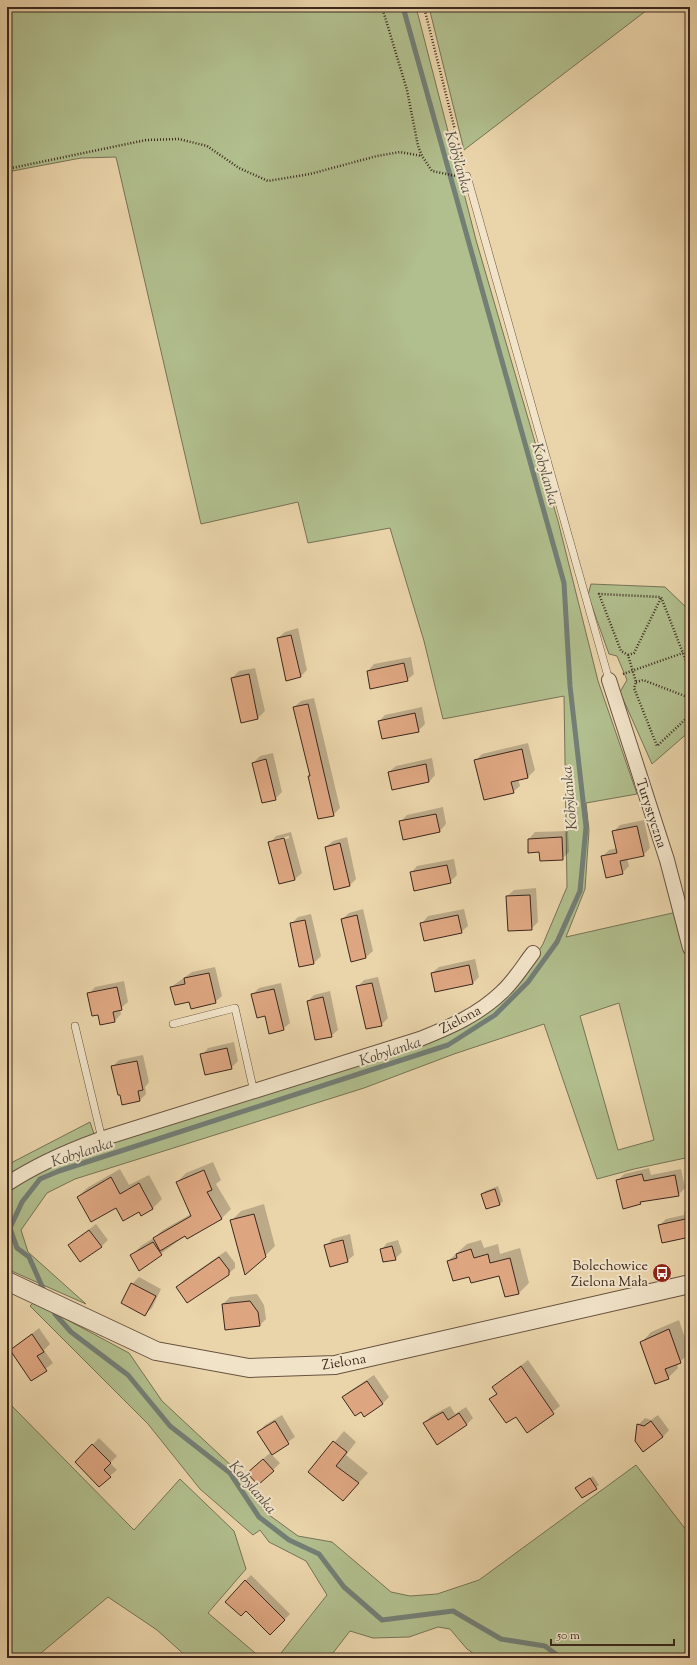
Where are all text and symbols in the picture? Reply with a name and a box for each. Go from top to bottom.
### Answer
water label: Kobylanka [439,129,477,196]
water label: Kobylanka [526,441,564,508]
water label: Kobylanka [557,765,584,831]
street label: Turystyczna [629,776,671,852]
street label: Zielona [437,1001,486,1040]
water label: Kobylanka [357,1032,424,1072]
water label: Kobylanka [49,1133,116,1173]
place label: Bolechowice Zielona Mała [571,1257,649,1293]
bus stop icon: Bolechowice Zielona Mała [651,1262,673,1284]
street label: Zielona [321,1350,368,1376]
water label: Kobylanka [223,1457,281,1519]
scale bar [551,1621,674,1647]
text: 50 m [556,1627,580,1645]

